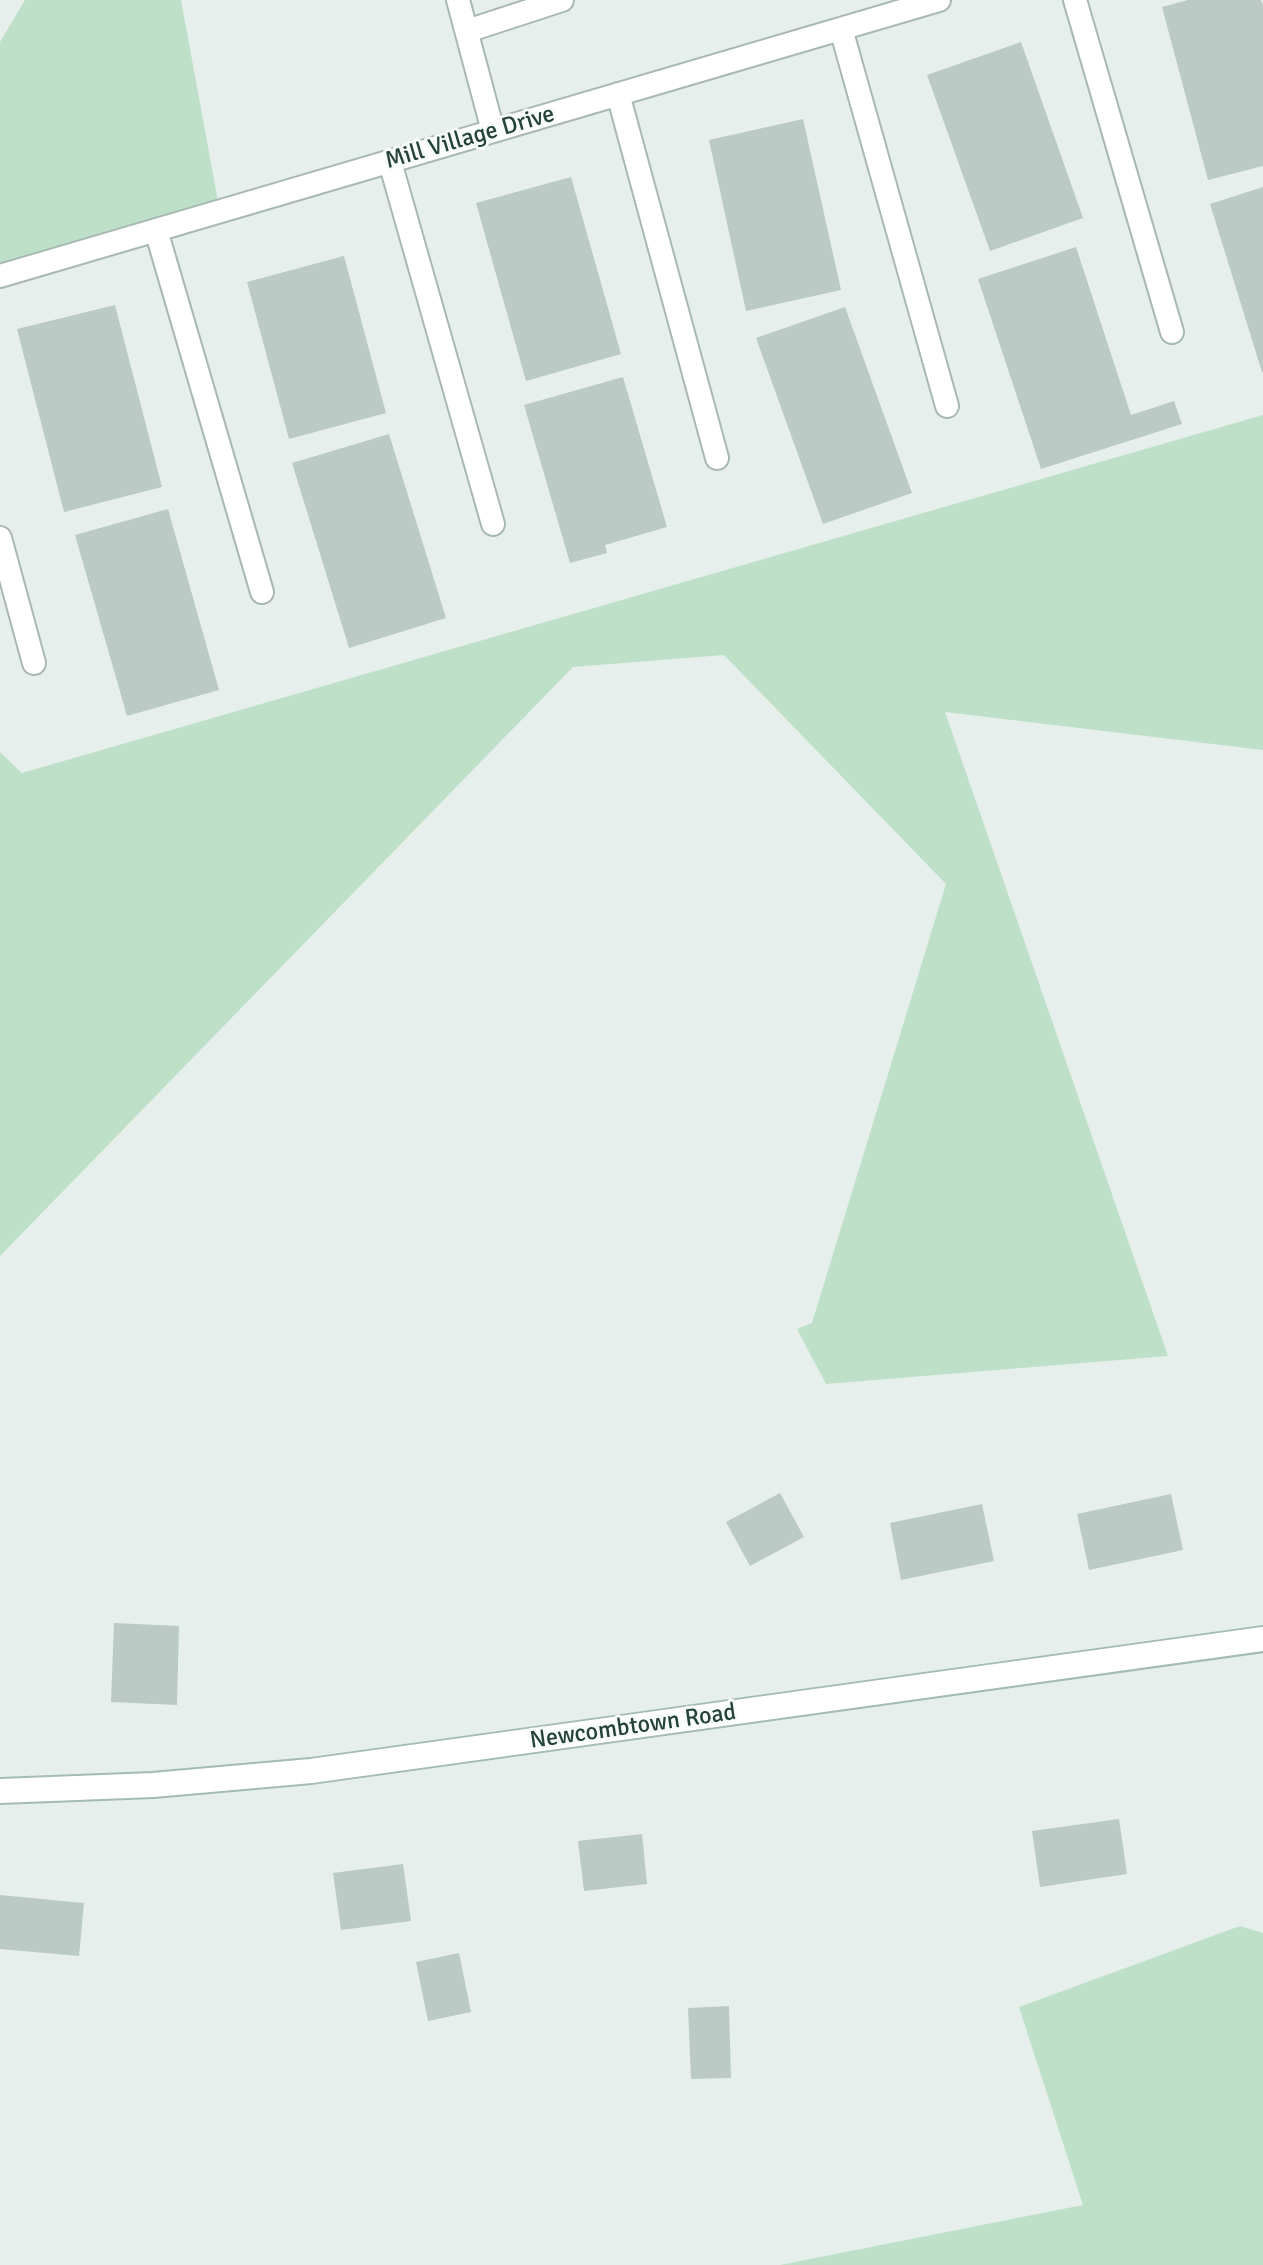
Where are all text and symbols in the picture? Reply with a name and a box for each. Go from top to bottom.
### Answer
street label: Mill Village Drive [382,100,558,176]
street label: Newcombtown Road [528,1698,738,1756]

